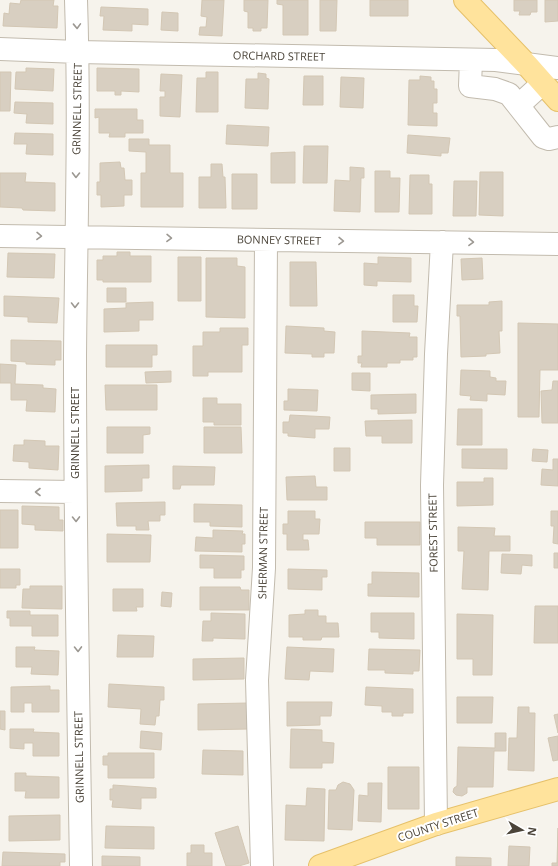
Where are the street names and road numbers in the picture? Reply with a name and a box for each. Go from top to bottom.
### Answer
street label: ORCHARD STREET [233,47,325,64]
street label: GRINNELL STREET [68,63,85,155]
street label: BONNEY STREET [237,231,321,248]
street label: GRINNELL STREET [67,387,82,479]
street label: FOREST STREET [424,493,441,573]
street label: SHERMAN STREET [254,507,271,599]
street label: GRINNELL STREET [70,711,87,803]
street label: COUNTY STREET [396,804,480,845]

